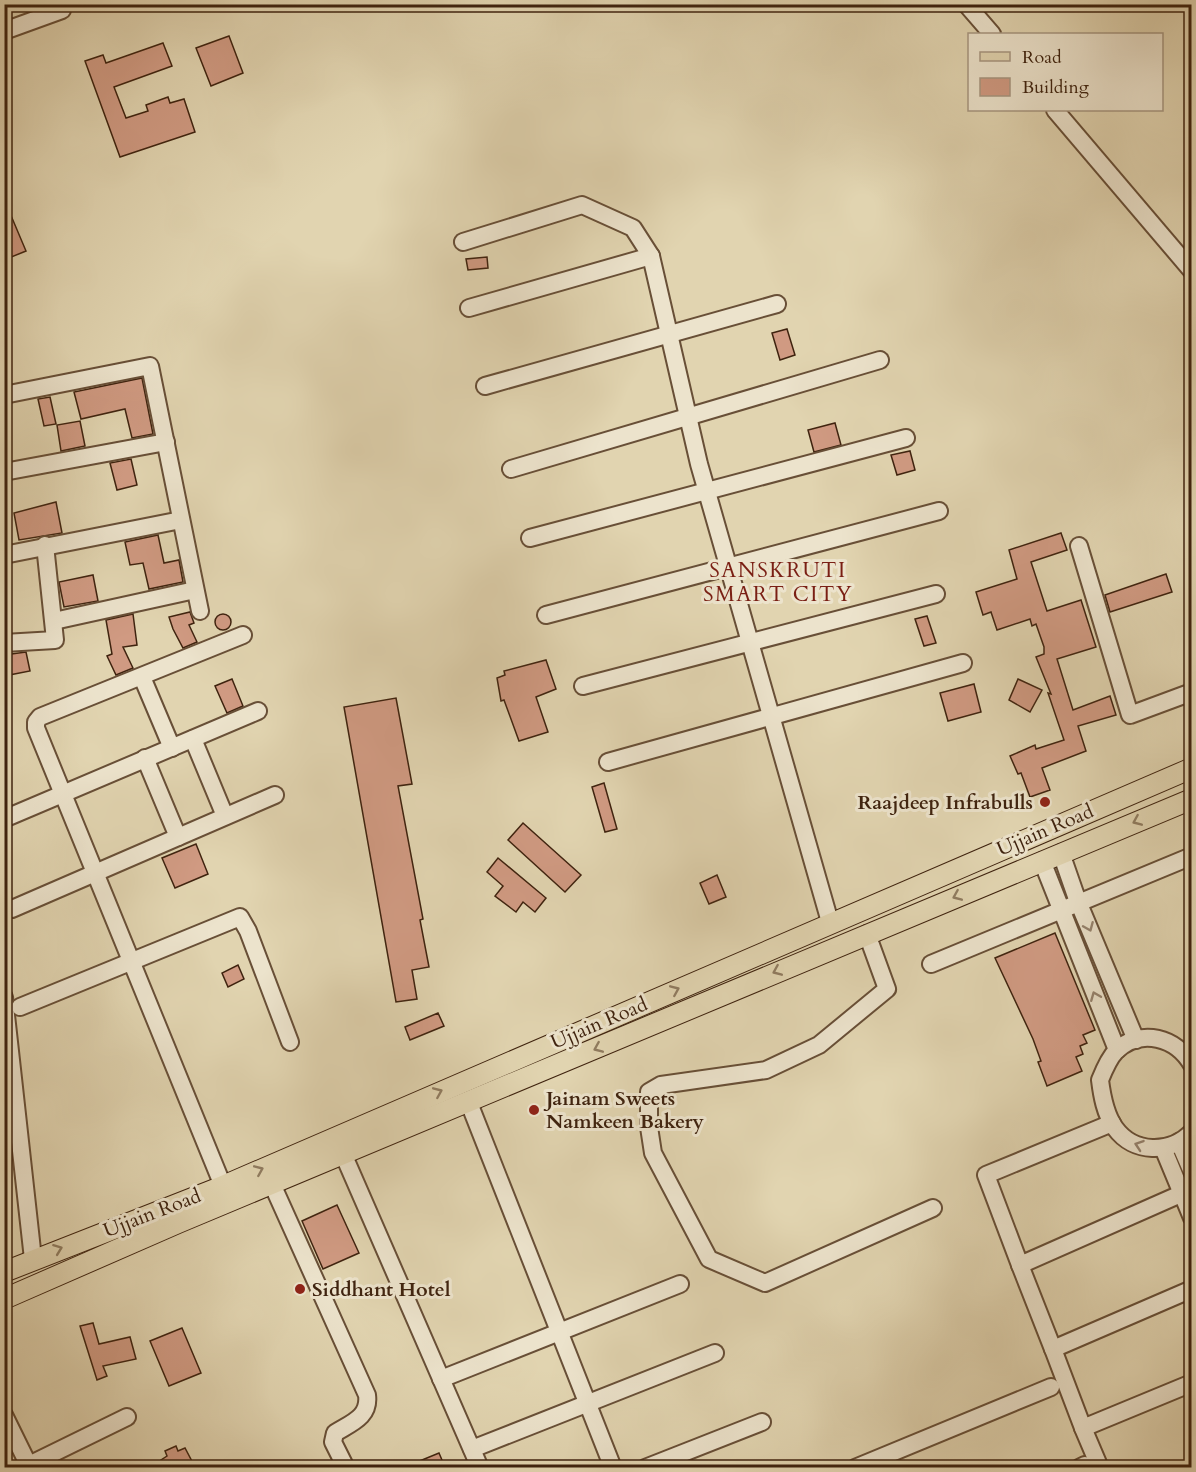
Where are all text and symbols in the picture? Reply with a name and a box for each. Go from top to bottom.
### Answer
legend [968,33,1163,111]
text: Road [1022,45,1062,70]
text: Building [1022,75,1090,100]
district label: SANSKRUTI SMART CITY [703,556,853,609]
place label: Raajdeep Infrabulls [858,789,1033,816]
marker: Raajdeep Infrabulls [1038,795,1052,809]
street label: Ujjain Road [993,797,1098,862]
one-way arrow [1133,814,1144,826]
one-way arrow [953,889,964,901]
one-way arrow [1082,921,1094,932]
one-way arrow [773,964,784,976]
one-way arrow [668,985,679,997]
street label: Ujjain Road [547,990,652,1055]
one-way arrow [1090,991,1102,1002]
one-way arrow [593,1041,604,1053]
place label: Jainam Sweets Namkeen Bakery [543,1085,704,1135]
one-way arrow [432,1088,443,1100]
marker: Jainam Sweets Namkeen Bakery [527,1103,541,1117]
one-way arrow [1134,1139,1145,1152]
one-way arrow [253,1165,264,1177]
street label: Ujjain Road [99,1182,205,1244]
one-way arrow [53,1244,63,1257]
place label: Siddhant Hotel [312,1276,451,1303]
marker: Siddhant Hotel [293,1282,307,1296]

